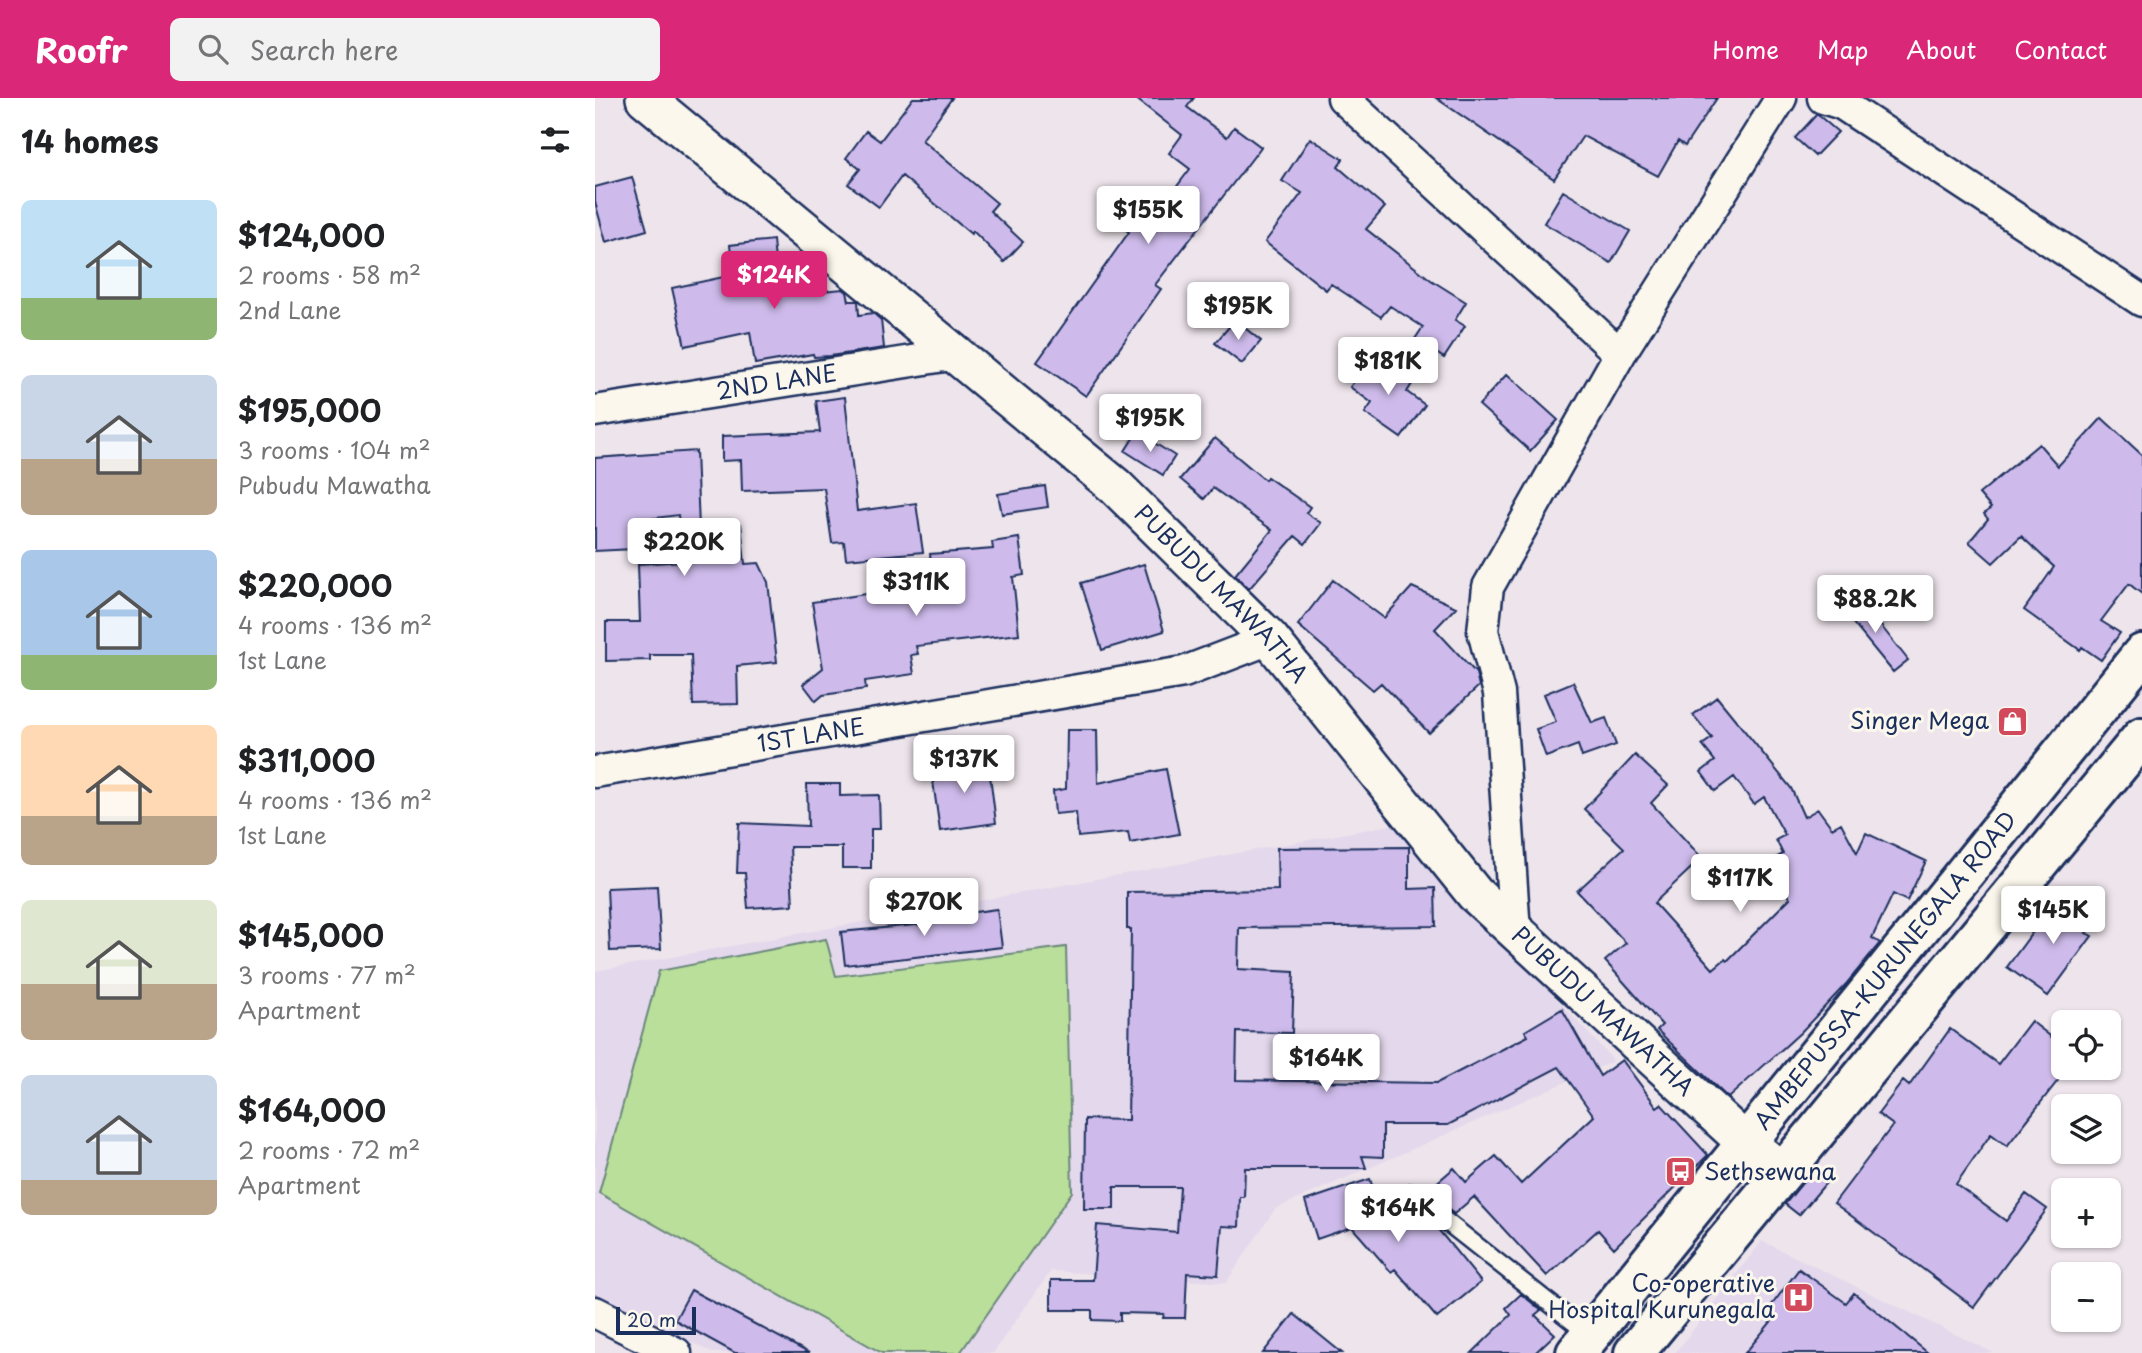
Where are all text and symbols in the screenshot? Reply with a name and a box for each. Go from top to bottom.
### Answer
search box [170,18,660,81]
text: Roofr [35,24,128,74]
icon: search [194,30,232,68]
text: Search here [250,30,398,69]
text: Home [1712,31,1779,67]
text: Map [1817,31,1868,67]
text: About [1906,31,1976,67]
text: Contact [2014,31,2107,67]
text: 14 homes [21,118,159,163]
icon: filters [536,121,574,159]
pin: $155K [1099,186,1197,246]
text: $155K [1113,191,1183,226]
text: $124,000 [238,212,385,257]
icon: home [77,228,161,312]
pin: $124K [725,252,823,311]
text: $124K [737,256,811,291]
text: 2 rooms · 58 m² [238,257,421,292]
pin: $195K [1189,282,1287,342]
text: $195K [1203,287,1273,322]
text: 2nd Lane [238,292,341,327]
pin: $181K [1339,338,1437,397]
text: $181K [1354,342,1422,377]
street label: 2ND LANE [714,354,839,408]
text: $195,000 [238,387,381,432]
pin: $195K [1101,394,1199,454]
text: $195K [1115,399,1185,434]
icon: home [77,403,161,487]
text: 3 rooms · 104 m² [238,432,431,467]
text: Pubudu Mawatha [238,467,431,502]
street label: PUBUDU MAWATHA [1127,496,1317,690]
pin: $220K [635,518,733,578]
text: $220K [644,523,724,558]
pin: $311K [867,559,965,618]
text: $220,000 [238,562,392,607]
text: $311K [882,563,950,598]
pin: $88.2K [1818,575,1932,635]
icon: home [77,578,161,662]
text: $88.2K [1833,580,1917,615]
text: 4 rooms · 136 m² [238,607,432,642]
text: 1st Lane [238,642,327,677]
place label: Singer Mega [1850,702,1990,737]
shop icon: Singer Mega [1995,704,2029,738]
street label: 1ST LANE [754,708,867,760]
pin: $137K [915,736,1013,795]
text: $311,000 [238,737,375,782]
text: $137K [929,740,999,775]
icon: home [77,753,161,837]
text: 4 rooms · 136 m² [238,782,432,817]
street label: AMBEPUSSA-KURUNEGALA ROAD [1745,803,2024,1137]
text: 1st Lane [238,817,327,852]
pin: $117K [1691,854,1789,914]
text: $117K [1707,859,1773,894]
pin: $270K [875,878,973,938]
text: $270K [885,883,963,918]
pin: $145K [2004,886,2102,946]
text: $145K [2017,891,2089,926]
text: $145,000 [238,912,384,957]
street label: PUBUDU MAWATHA [1505,917,1703,1103]
icon: home [77,928,161,1012]
text: 3 rooms · 77 m² [238,957,416,992]
text: Apartment [238,992,361,1027]
map controls [2051,1010,2121,1332]
button: locate [2051,1010,2121,1080]
pin: $164K [1277,1034,1375,1094]
text: $164K [1289,1039,1363,1074]
text: $164,000 [238,1087,386,1132]
button: layers [2051,1094,2121,1164]
icon: home [77,1103,161,1187]
text: 2 rooms · 72 m² [238,1132,420,1167]
place label: Sethsewana [1704,1153,1837,1188]
bus stop icon: Sethsewana [1664,1155,1698,1189]
text: Apartment [238,1167,361,1202]
button: + [2051,1178,2121,1248]
pin: $164K [1349,1184,1447,1244]
text: $164K [1361,1189,1435,1224]
button: − [2051,1262,2121,1332]
place label: Co-operative Hospital Kurunegala [1549,1265,1776,1326]
hospital icon: Co-operative Hospital Kurunegala [1781,1280,1815,1314]
scale bar [616,1304,697,1336]
text: 20 m [627,1305,676,1333]

